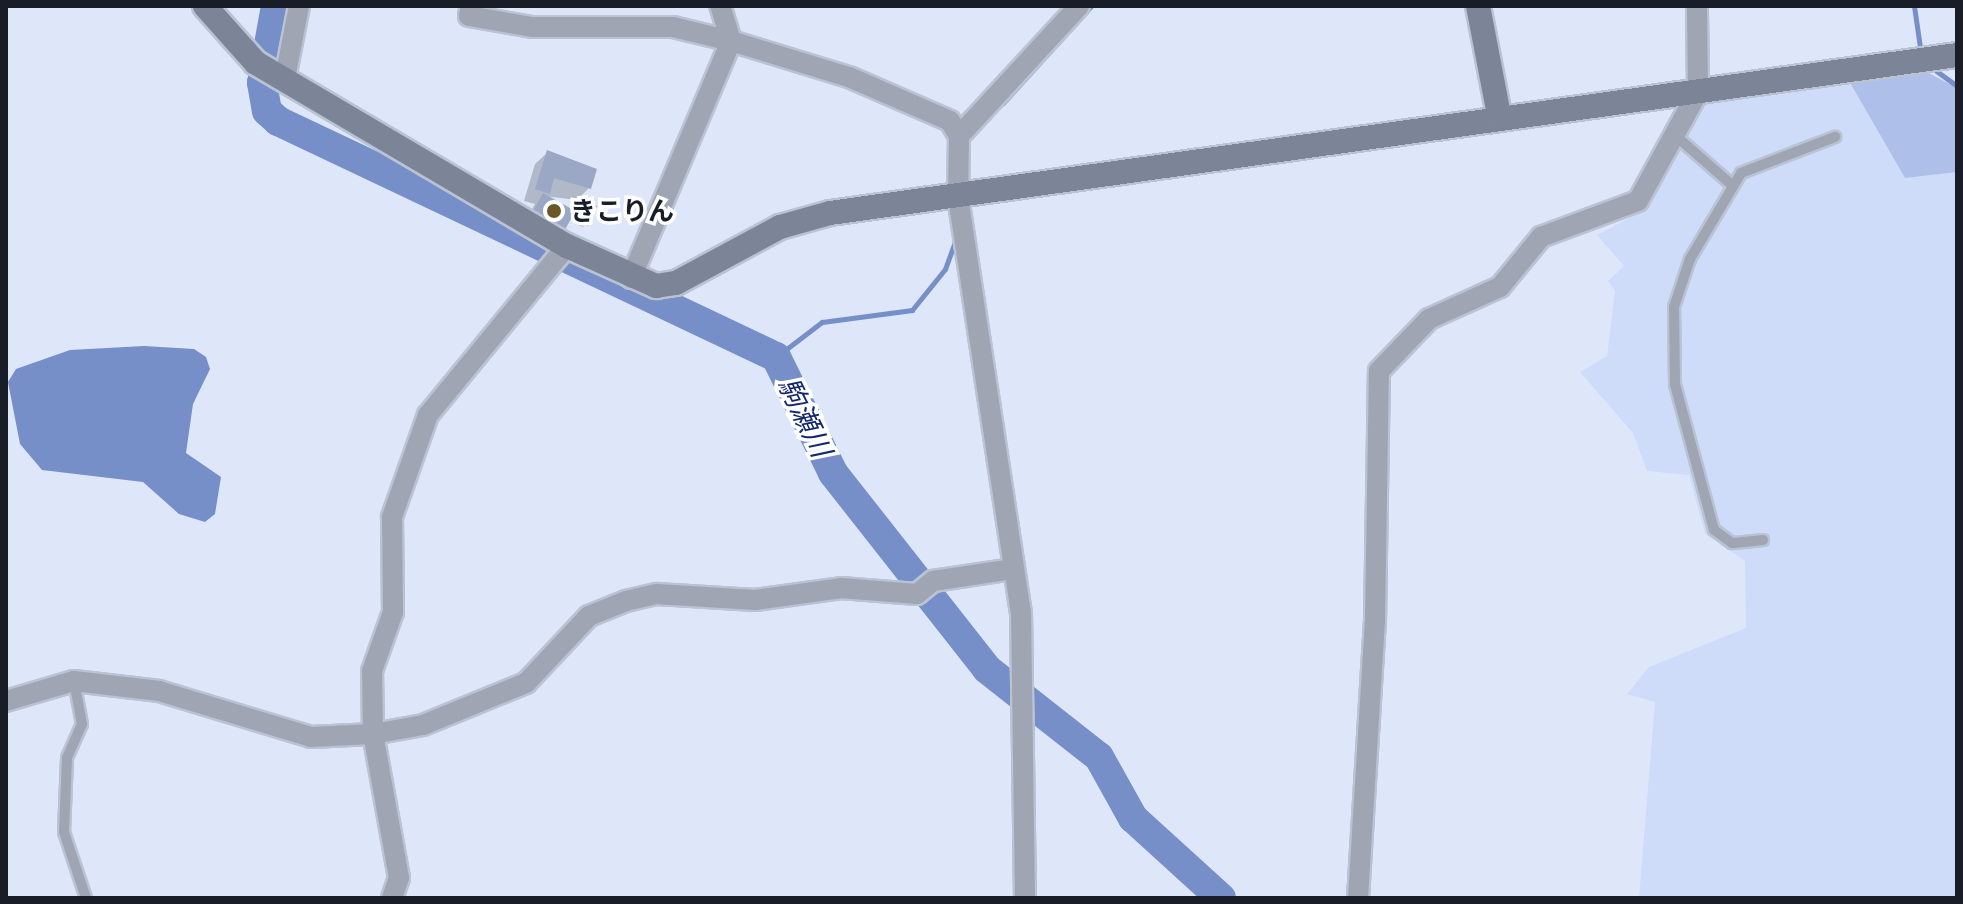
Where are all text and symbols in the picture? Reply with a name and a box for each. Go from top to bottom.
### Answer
place label: きこりん [570,195,674,227]
marker: きこりん [545,202,563,220]
water label: 駒瀬川 [771,372,839,462]

